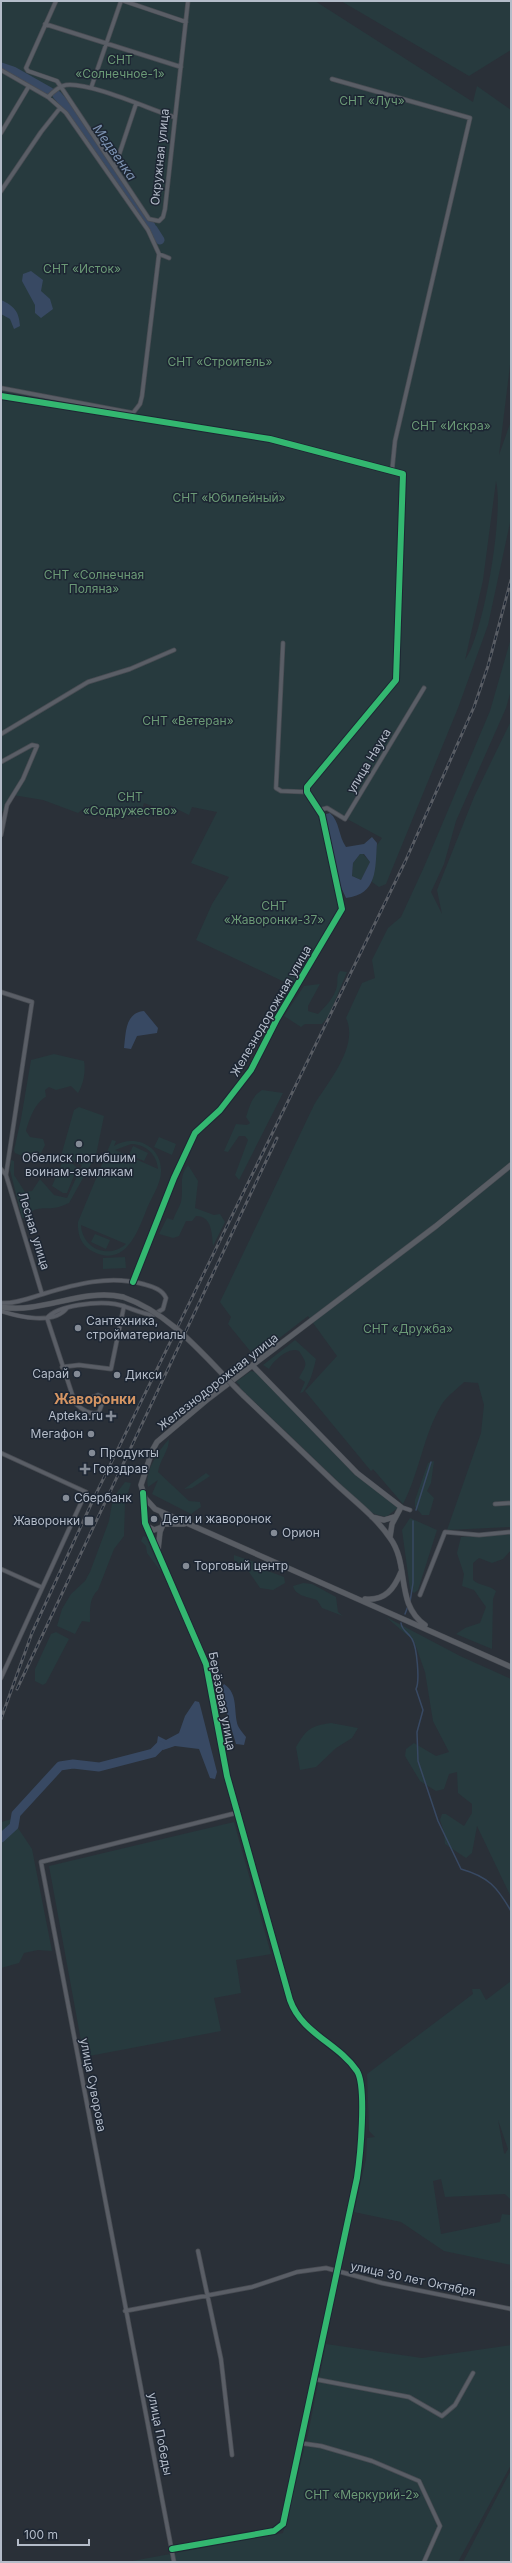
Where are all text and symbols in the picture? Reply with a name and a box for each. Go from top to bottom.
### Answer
park label: СНТ «Солнечное-1» [75,52,165,81]
park label: СНТ «Луч» [339,93,405,108]
street label: Окружная улица [147,108,172,206]
water label: Медвенка [90,121,140,183]
park label: СНТ «Исток» [43,261,121,276]
park label: СНТ «Строитель» [168,354,272,369]
park label: СНТ «Искра» [411,418,491,433]
park label: СНТ «Юбилейный» [172,490,286,505]
park label: СНТ «Солнечная Поляна» [44,567,144,596]
park label: СНТ «Ветеран» [142,713,234,728]
street label: улица Наука [343,726,394,796]
park label: СНТ «Содружество» [83,789,177,818]
park label: СНТ «Жаворонки-37» [224,898,324,927]
street label: Железнодорожная улица [227,942,314,1079]
marker: Обелиск погибшим воинам-землякам [74,1139,84,1149]
place label: Обелиск погибшим воинам-землякам [22,1150,136,1179]
street label: Лесная улица [15,1190,53,1272]
place label: Сантехника, стройматериалы [86,1313,186,1342]
park label: СНТ «Дружба» [363,1321,453,1336]
marker: Сантехника, стройматериалы [73,1323,83,1333]
street label: Железнодорожная улица [154,1330,281,1433]
place label: Сарай [32,1366,69,1381]
place label: Дикси [125,1367,162,1382]
marker: Сарай [72,1369,82,1379]
marker: Дикси [112,1370,122,1380]
district label: Жаворонки [54,1390,136,1407]
place label: Apteka.ru [48,1408,103,1423]
marker: Apteka.ru [106,1411,116,1421]
place label: Мегафон [31,1426,83,1441]
marker: Мегафон [86,1429,96,1439]
place label: Продукты [100,1445,159,1460]
marker: Продукты [87,1448,97,1458]
place label: Горздрав [93,1461,148,1476]
marker: Горздрав [80,1464,90,1474]
place label: Сбербанк [74,1490,132,1505]
marker: Сбербанк [61,1493,71,1503]
place label: Дети и жаворонок [162,1511,272,1526]
place label: Жаворонки [13,1513,80,1528]
marker: Дети и жаворонок [149,1514,159,1524]
marker: Жаворонки [83,1515,95,1527]
place label: Орион [282,1525,320,1540]
marker: Орион [269,1528,279,1538]
place label: Торговый центр [194,1558,288,1573]
marker: Торговый центр [181,1561,191,1571]
street label: Берёзовая улица [206,1650,239,1751]
street label: улица Суворова [77,2037,110,2133]
street label: улица 30 лет Октября [349,2258,477,2299]
street label: улица Победы [145,2391,176,2477]
park label: СНТ «Меркурий-2» [304,2487,420,2502]
scale bar [18,2521,89,2547]
text: 100 m [24,2527,58,2542]

